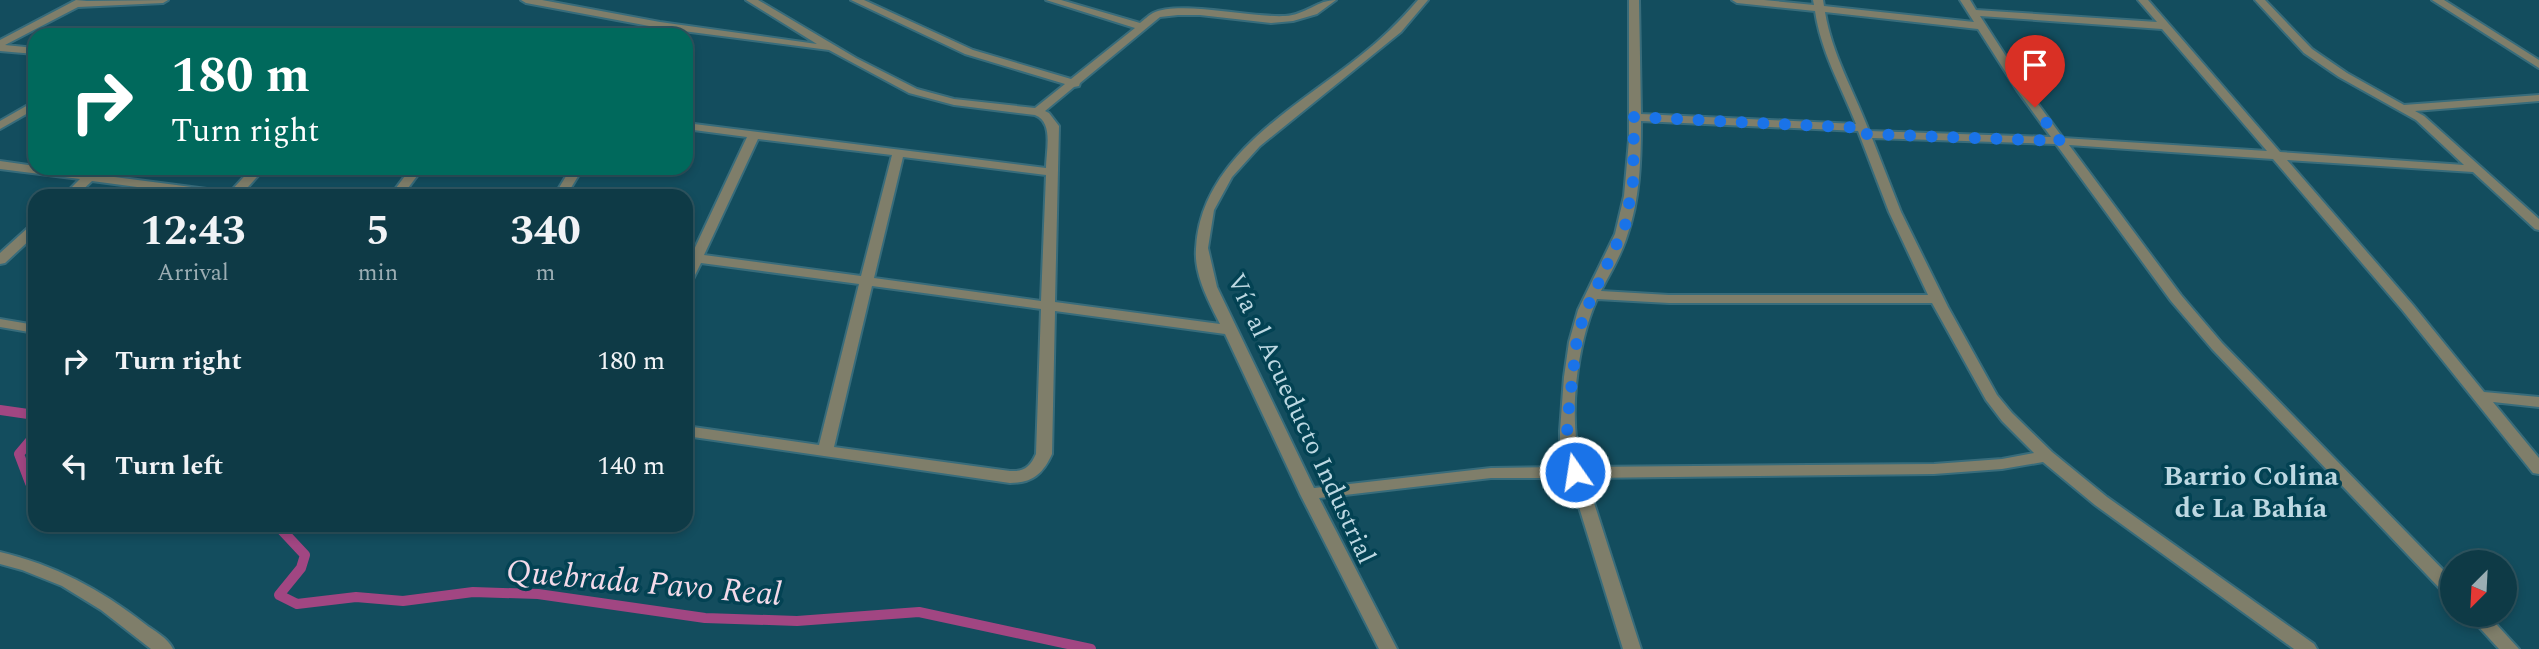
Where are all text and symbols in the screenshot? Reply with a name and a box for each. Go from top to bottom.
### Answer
pin [2005,35,2065,107]
text: 180 m [171,39,310,114]
icon: arrive [2016,46,2054,84]
icon: right [56,56,147,147]
text: Turn right [171,107,319,156]
text: 12:43 [140,200,246,263]
text: 5 [366,200,390,263]
text: 340 [510,200,581,263]
text: Arrival [157,256,229,291]
text: min [358,256,398,291]
text: m [536,256,555,291]
street label: Vía al Acueducto Industrial [1216,266,1386,570]
text: Turn right [115,341,242,381]
text: 180 m [597,341,665,381]
icon: right [56,342,94,380]
position arrow [1538,435,1612,509]
text: Turn left [115,446,223,486]
text: 140 m [597,446,665,486]
icon: left [56,447,94,485]
district label: Barrio Colina de La Bahía [2163,455,2339,530]
water label: Quebrada Pavo Real [504,546,783,620]
north arrow [2440,550,2516,626]
map controls [2440,550,2517,627]

